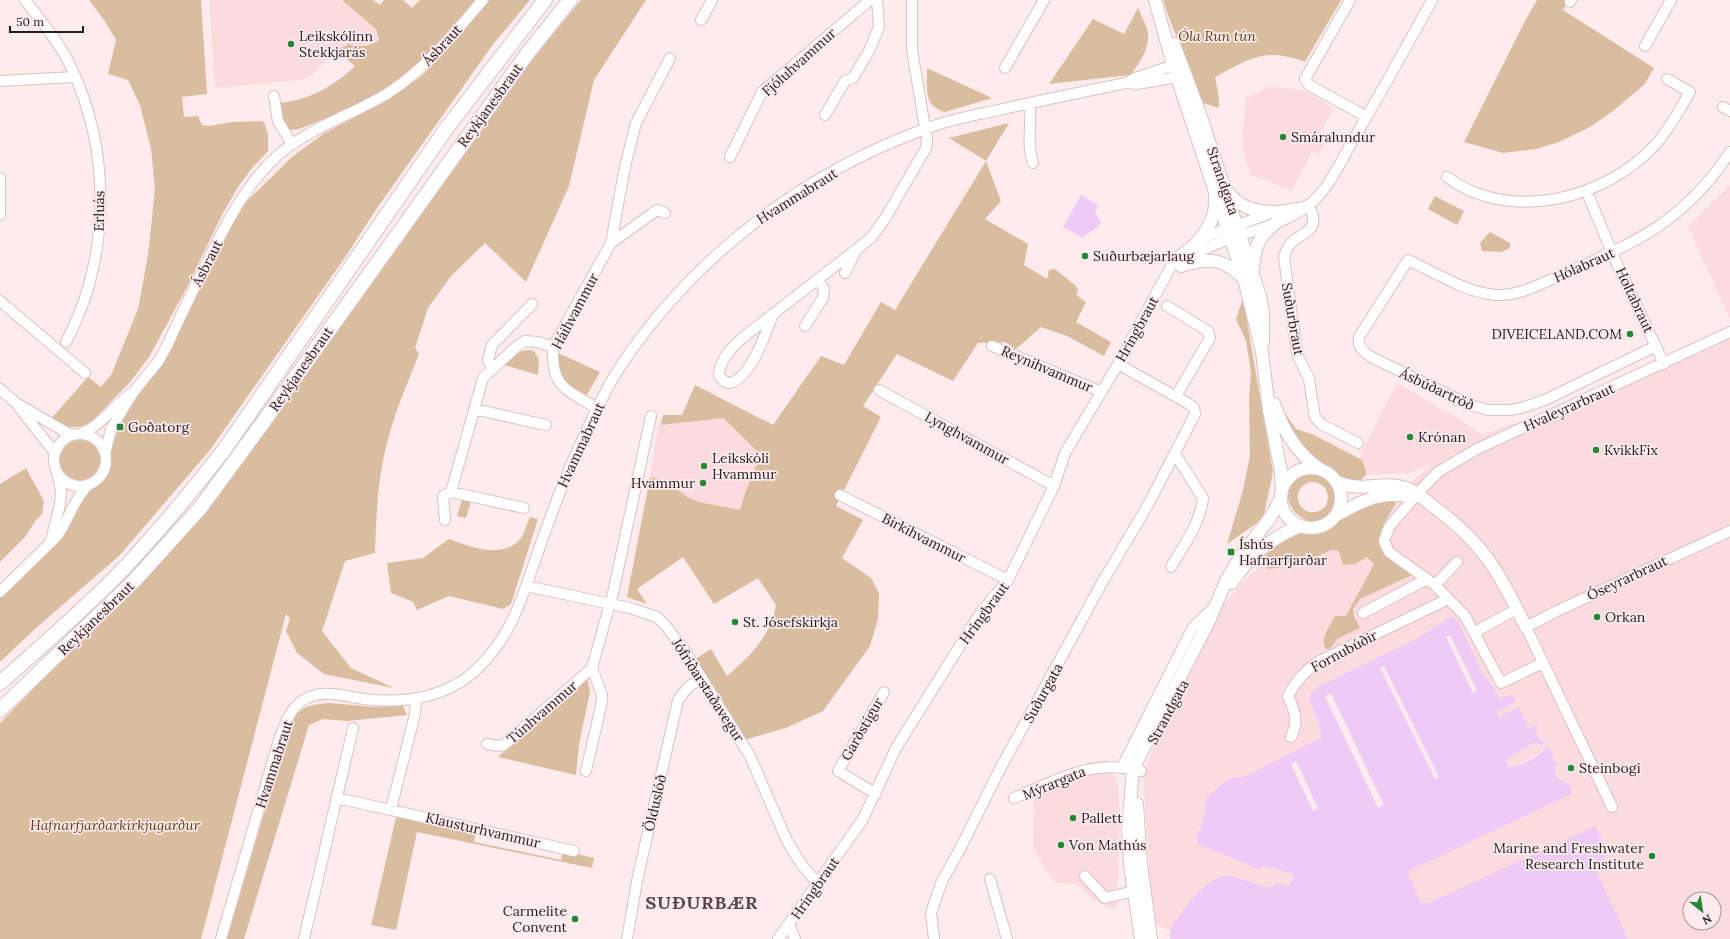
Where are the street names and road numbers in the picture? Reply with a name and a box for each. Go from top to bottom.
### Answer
street label: Ásbraut [418,20,466,70]
street label: Fjóluhvammur [758,24,840,100]
street label: Reykjanesbraut [453,59,527,151]
street label: Strandgata [1203,145,1243,217]
street label: Hvammabraut [753,164,841,228]
street label: Erluás [90,191,108,231]
street label: Ásbraut [187,236,227,290]
street label: Hólabraut [1551,243,1618,286]
street label: Holtabraut [1612,264,1658,336]
street label: Háihvammur [547,270,603,352]
street label: Suðurbraut [1278,281,1308,357]
street label: Hringbraut [1112,292,1163,365]
street label: Reykjanesbraut [265,323,337,415]
street label: Reynihvammur [998,342,1096,396]
street label: Ásbúðartröð [1396,363,1477,414]
street label: Hvaleyrarbraut [1521,379,1618,435]
street label: Hvammabraut [553,399,609,491]
street label: Lynghvammur [922,407,1012,469]
street label: Birkihvammur [879,509,969,567]
street label: Óseyrarbraut [1584,551,1671,604]
street label: Reykjanesbraut [54,577,138,659]
street label: Hringbraut [955,578,1013,648]
street label: Fornubúðir [1308,626,1380,676]
street label: Jófríðarstaðavegur [667,634,748,745]
street label: Suðurgata [1019,660,1067,726]
street label: Túnhvammur [503,676,581,748]
street label: Strandgata [1143,676,1193,748]
street label: Garðstígur [837,694,887,764]
street label: Hvammabraut [251,717,297,811]
street label: Mýrargata [1020,762,1088,804]
street label: Ölduslóð [640,773,670,833]
street label: Klausturhvammur [424,808,542,852]
street label: Hringbraut [787,853,843,923]

